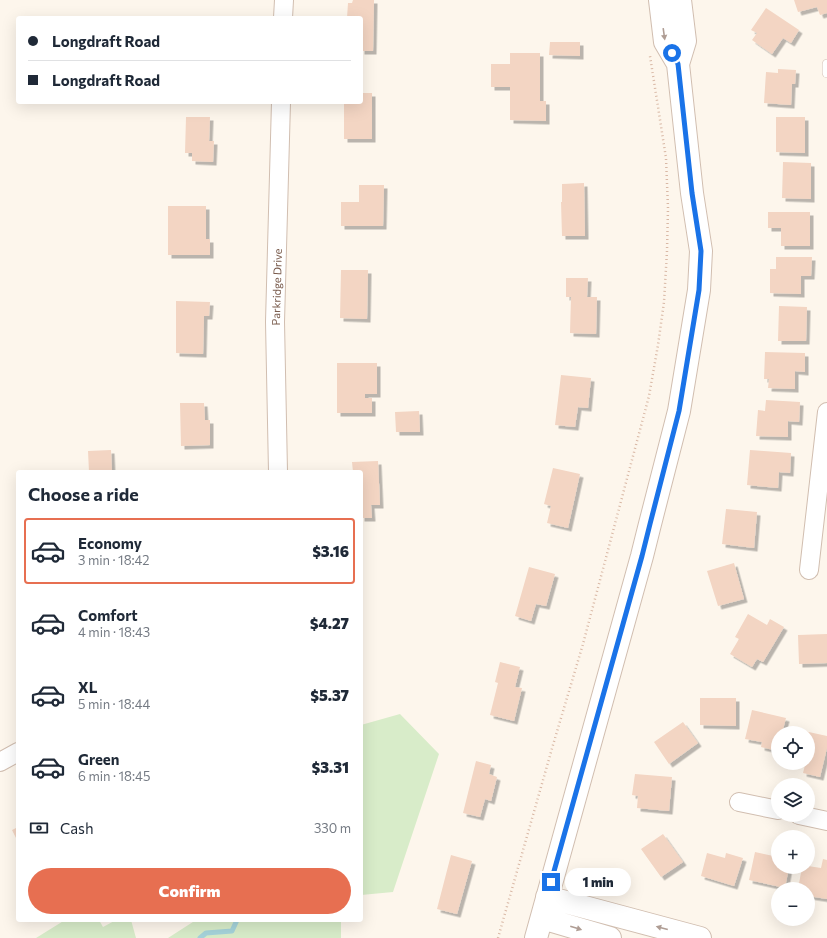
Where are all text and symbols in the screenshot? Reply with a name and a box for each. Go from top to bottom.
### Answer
one-way arrow [661,28,667,40]
text: Longdraft Road [52,32,160,50]
route start [663,44,681,62]
text: Longdraft Road [52,71,160,89]
street label: Parkridge Drive [268,248,284,326]
text: Choose a ride [28,483,139,505]
icon: car [30,533,66,569]
text: Economy [78,534,142,552]
text: $3.16 [312,542,349,560]
text: 3 min · 18:42 [78,552,149,568]
icon: car [30,605,66,641]
text: Comfort [78,606,138,624]
text: $4.27 [310,614,349,632]
text: 4 min · 18:43 [78,624,150,640]
icon: car [30,677,66,713]
text: XL [78,678,97,696]
text: $5.37 [310,686,349,704]
text: 5 min · 18:44 [78,696,150,712]
map controls [771,726,815,926]
button: locate [771,726,815,770]
icon: car [30,749,66,785]
text: Green [78,750,119,768]
text: $3.31 [312,758,349,776]
text: 6 min · 18:45 [78,768,150,784]
button: layers [771,778,815,822]
icon: cash [28,817,50,839]
text: Cash [60,819,94,837]
text: 330 m [314,820,351,836]
button: + [771,830,815,874]
button: Confirm [28,868,351,914]
callout: 1 min [565,868,631,896]
route end [542,873,560,891]
text: 1 min [582,874,614,890]
button: − [771,882,815,926]
one-way arrow [570,925,582,931]
one-way arrow [656,925,668,931]

